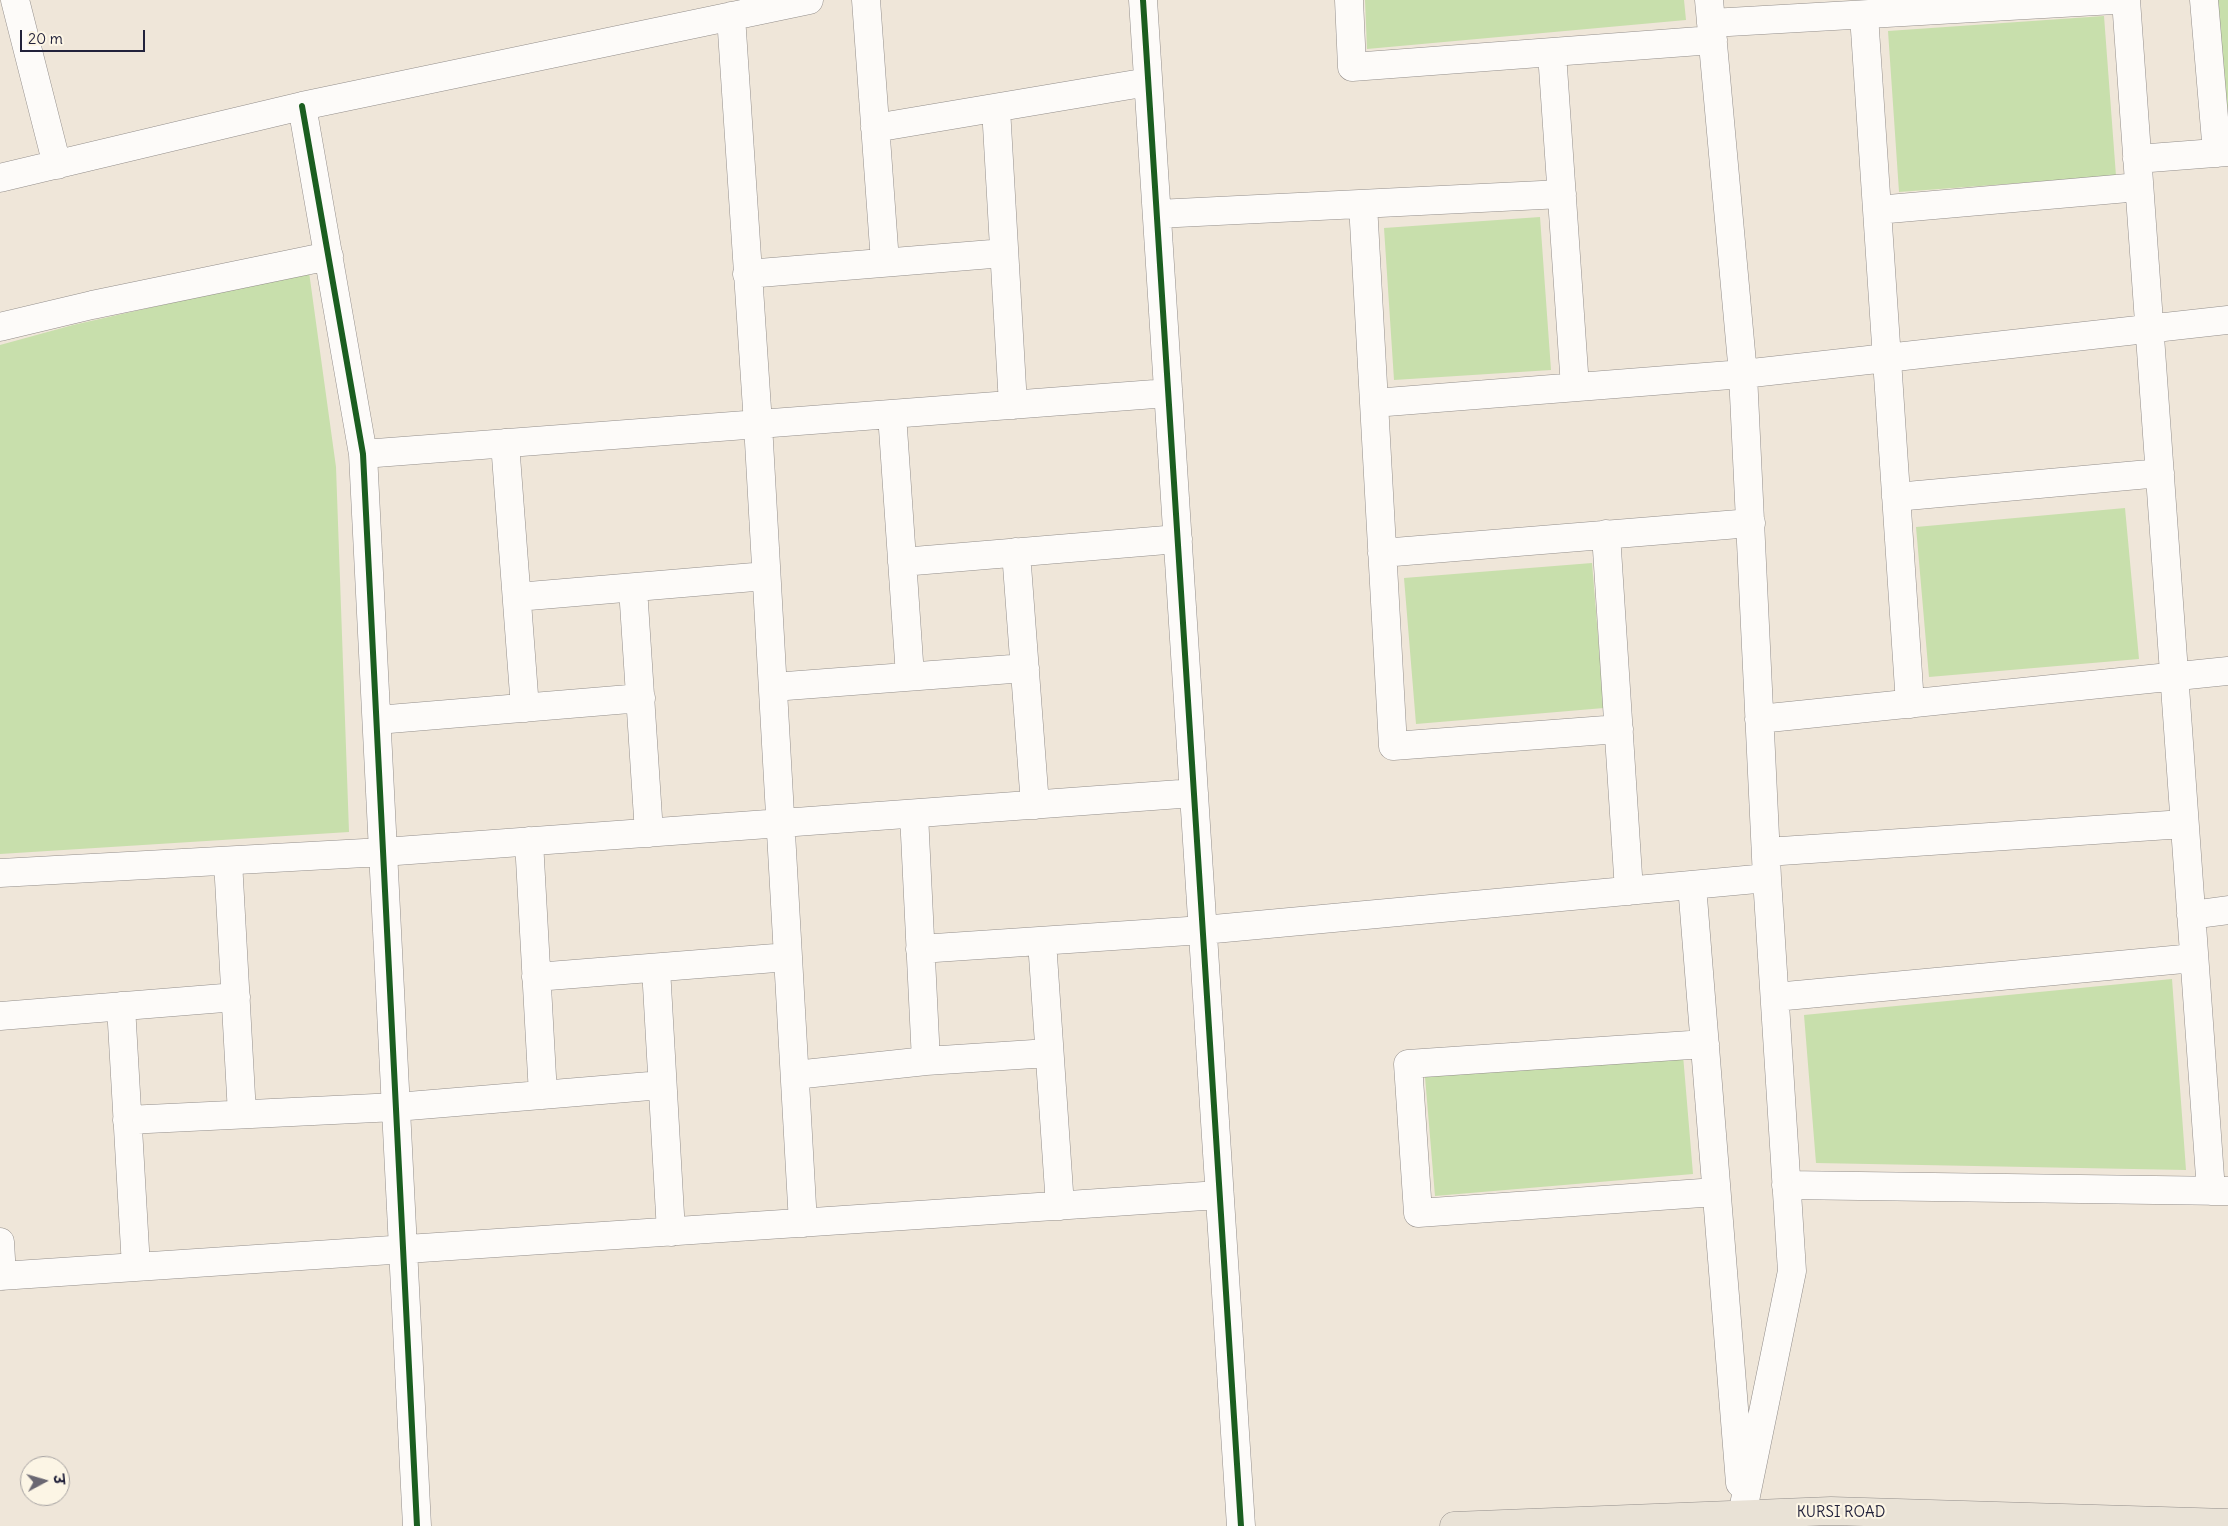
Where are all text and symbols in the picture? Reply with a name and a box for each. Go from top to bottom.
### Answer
scale bar [22,20,148,52]
text: 20 m [28,29,63,48]
north arrow [20,1456,70,1506]
text: उ [49,1474,68,1485]
street label: KURSI ROAD [1797,1504,1885,1522]

